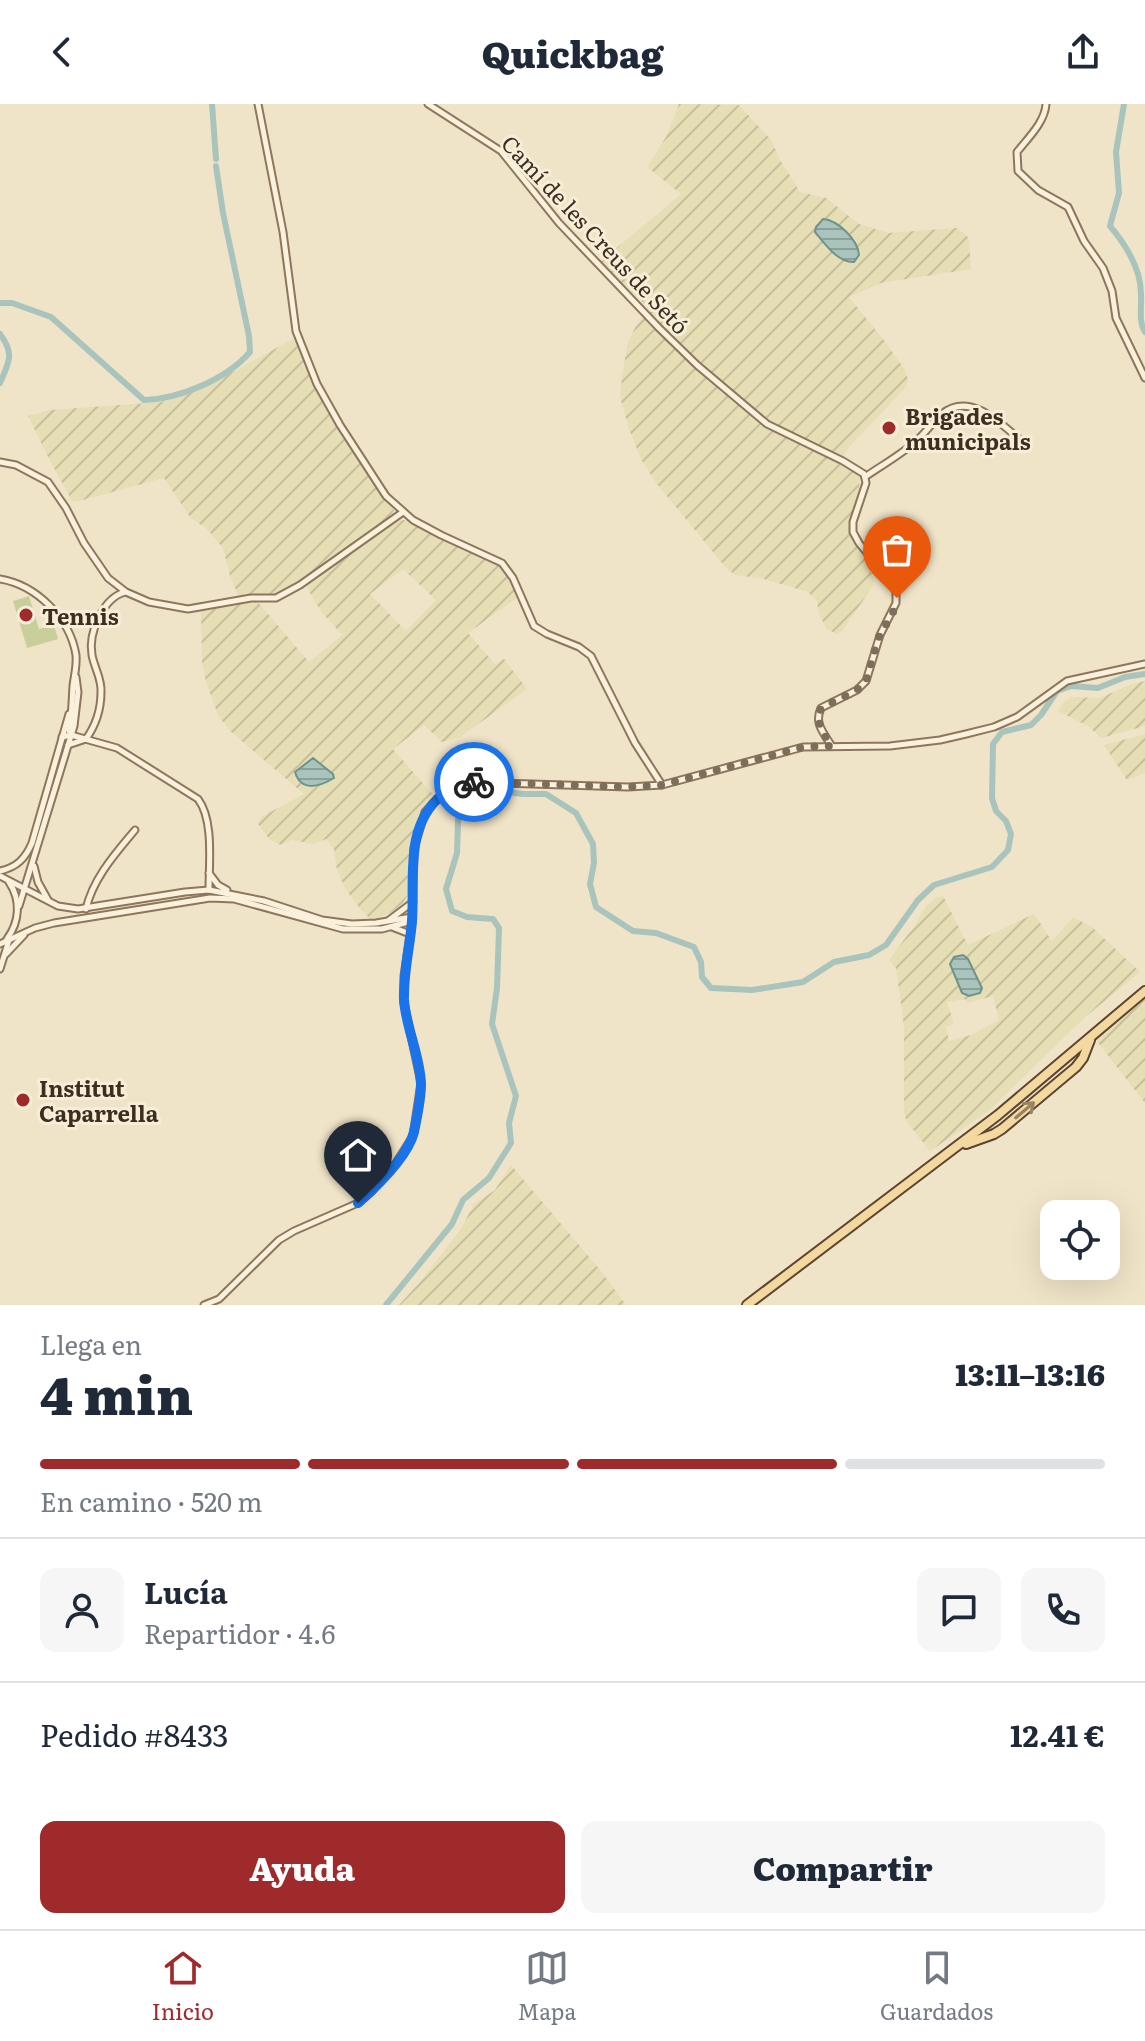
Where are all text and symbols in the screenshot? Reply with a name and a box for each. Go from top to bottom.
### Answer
text: Quickbag [481,26,664,79]
icon: back [40,30,84,74]
icon: share [1061,30,1105,74]
street label: Camí de les Creus de Setó [495,127,697,341]
place label: Brigades municipals [905,399,1031,457]
marker: Brigades municipals [880,419,898,437]
pin [863,516,931,598]
icon: bag [875,528,919,572]
place label: Tennis [42,599,119,632]
marker: Tennis [17,606,35,624]
courier [434,742,514,822]
icon: bike [452,760,496,804]
place label: Institut Caparrella [39,1071,159,1129]
marker: Institut Caparrella [14,1091,32,1109]
one-way arrow [1014,1101,1035,1119]
pin [324,1121,392,1203]
icon: home [336,1133,380,1177]
map controls [1040,1200,1120,1280]
button: locate [1040,1200,1120,1280]
text: Llega en [40,1324,142,1363]
text: 13:11–13:16 [955,1351,1105,1395]
text: 4 min [40,1354,193,1431]
text: En camino · 520 m [40,1481,263,1520]
button: person [40,1568,124,1652]
button: chat [917,1568,1001,1652]
button: phone [1021,1568,1105,1652]
text: Lucía [144,1569,228,1613]
text: Repartidor · 4.6 [144,1613,336,1652]
text: Pedido #8433 [40,1712,229,1756]
text: 12.41 € [1010,1712,1105,1756]
button: Ayuda [40,1821,565,1913]
button: Compartir [581,1821,1105,1913]
tab: Inicio [152,1946,214,2027]
tab: Mapa [518,1946,576,2027]
tab: Guardados [880,1946,993,2027]

